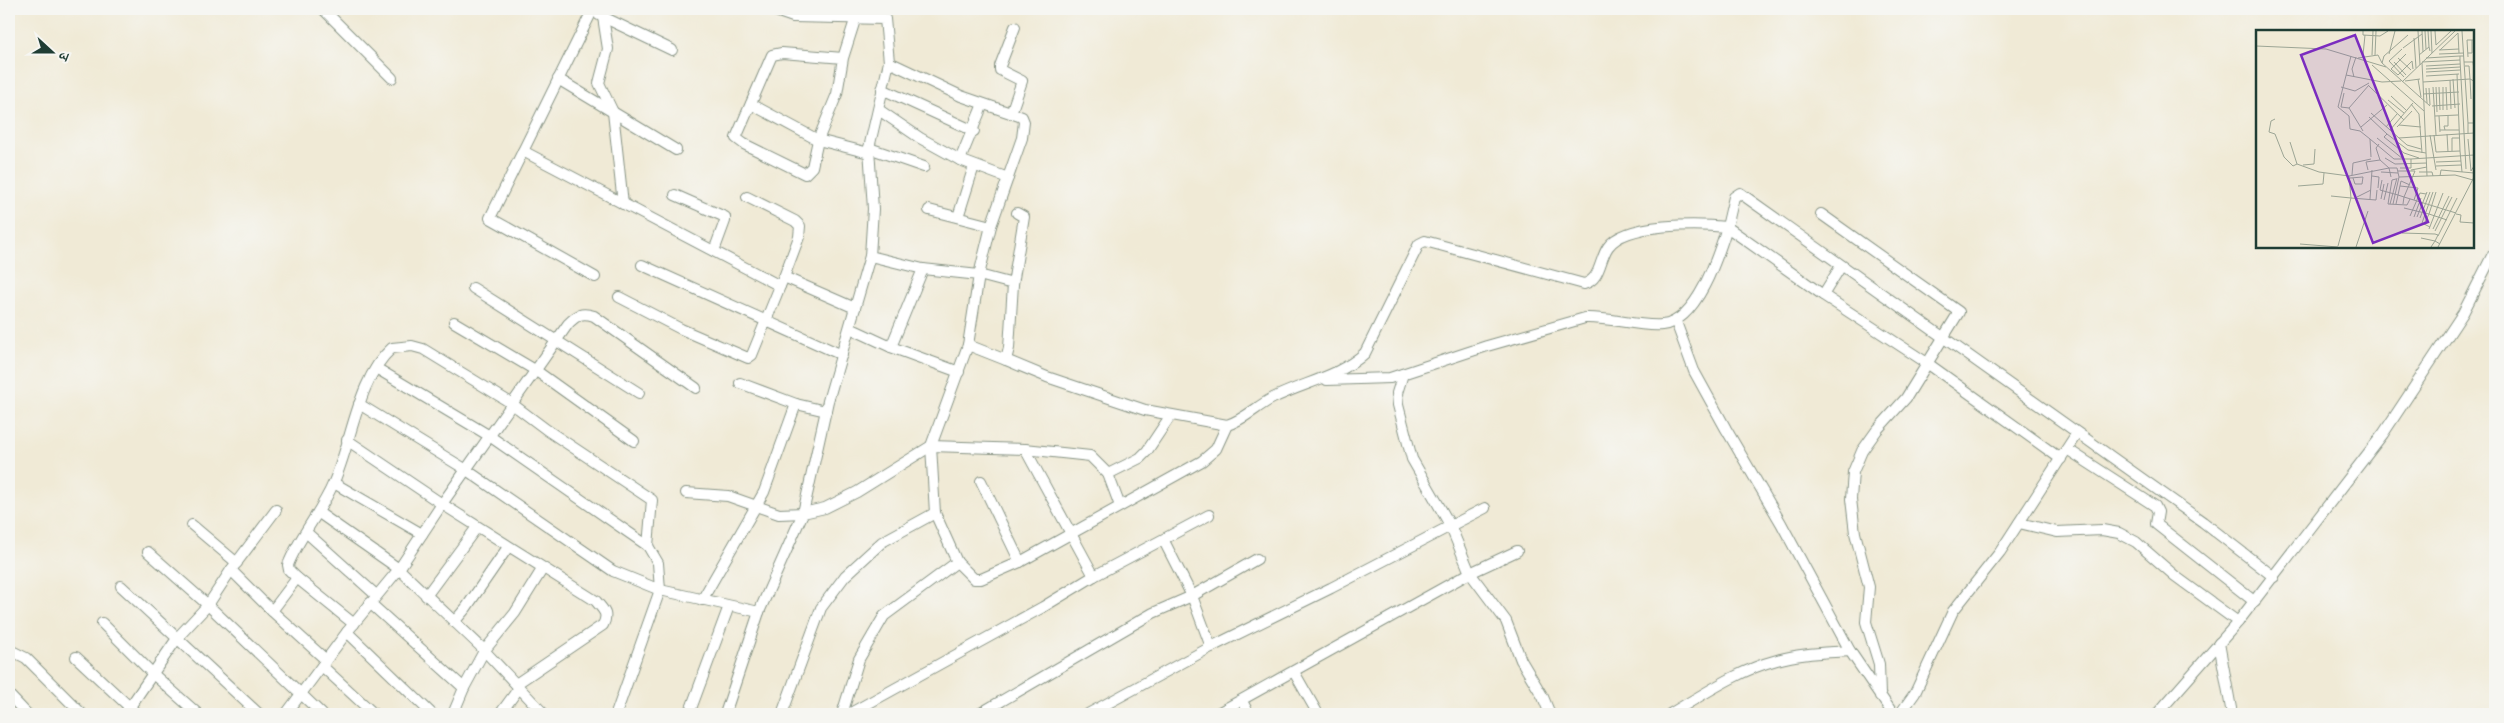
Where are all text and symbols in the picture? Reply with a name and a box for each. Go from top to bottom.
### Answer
north arrow [28,28,78,78]
inset map [2256,30,2474,248]
text: उ [54,49,73,64]

